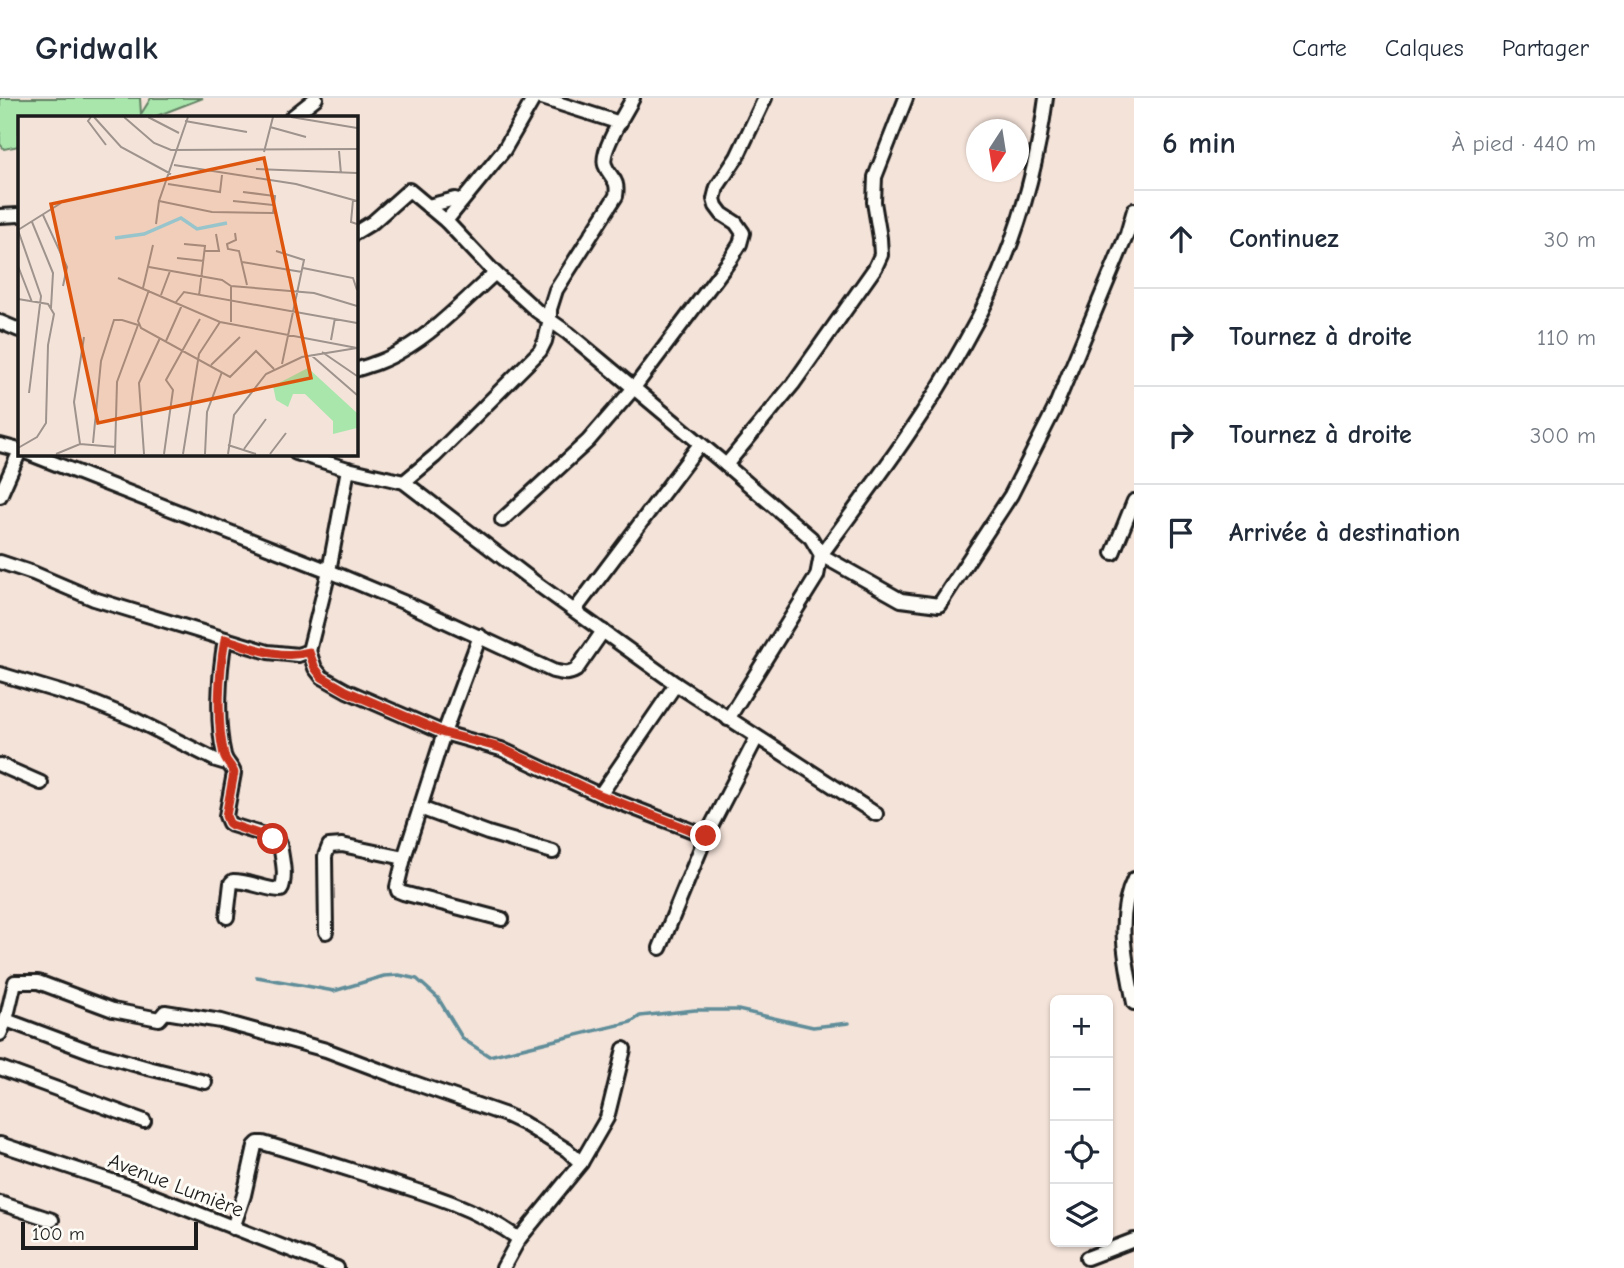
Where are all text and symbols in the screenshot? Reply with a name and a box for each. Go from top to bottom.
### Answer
text: Gridwalk [35,29,158,67]
text: Carte [1292,34,1347,62]
text: Calques [1385,34,1464,62]
text: Partager [1502,34,1589,62]
inset map [18,116,357,455]
north arrow [966,119,1029,182]
text: 6 min [1162,126,1236,161]
text: À pied · 440 m [1451,130,1596,157]
icon: ahead [1162,220,1200,258]
text: Continuez [1229,224,1339,254]
text: 30 m [1544,226,1596,253]
icon: right [1162,318,1200,356]
text: Tournez à droite [1229,322,1412,352]
text: 110 m [1537,324,1596,351]
icon: right [1162,416,1200,454]
text: Tournez à droite [1229,420,1412,450]
text: 300 m [1530,422,1596,449]
icon: arrive [1162,514,1200,552]
text: Arrivée à destination [1229,518,1460,548]
route end [690,820,721,851]
route start [257,823,288,854]
map controls [1050,995,1113,1247]
button: + [1050,995,1113,1058]
button: − [1050,1058,1113,1121]
button: locate [1050,1121,1113,1184]
street label: Avenue Lumière [105,1148,247,1222]
button: layers [1050,1184,1113,1247]
scale bar [21,1219,198,1251]
text: 100 m [32,1223,85,1245]

